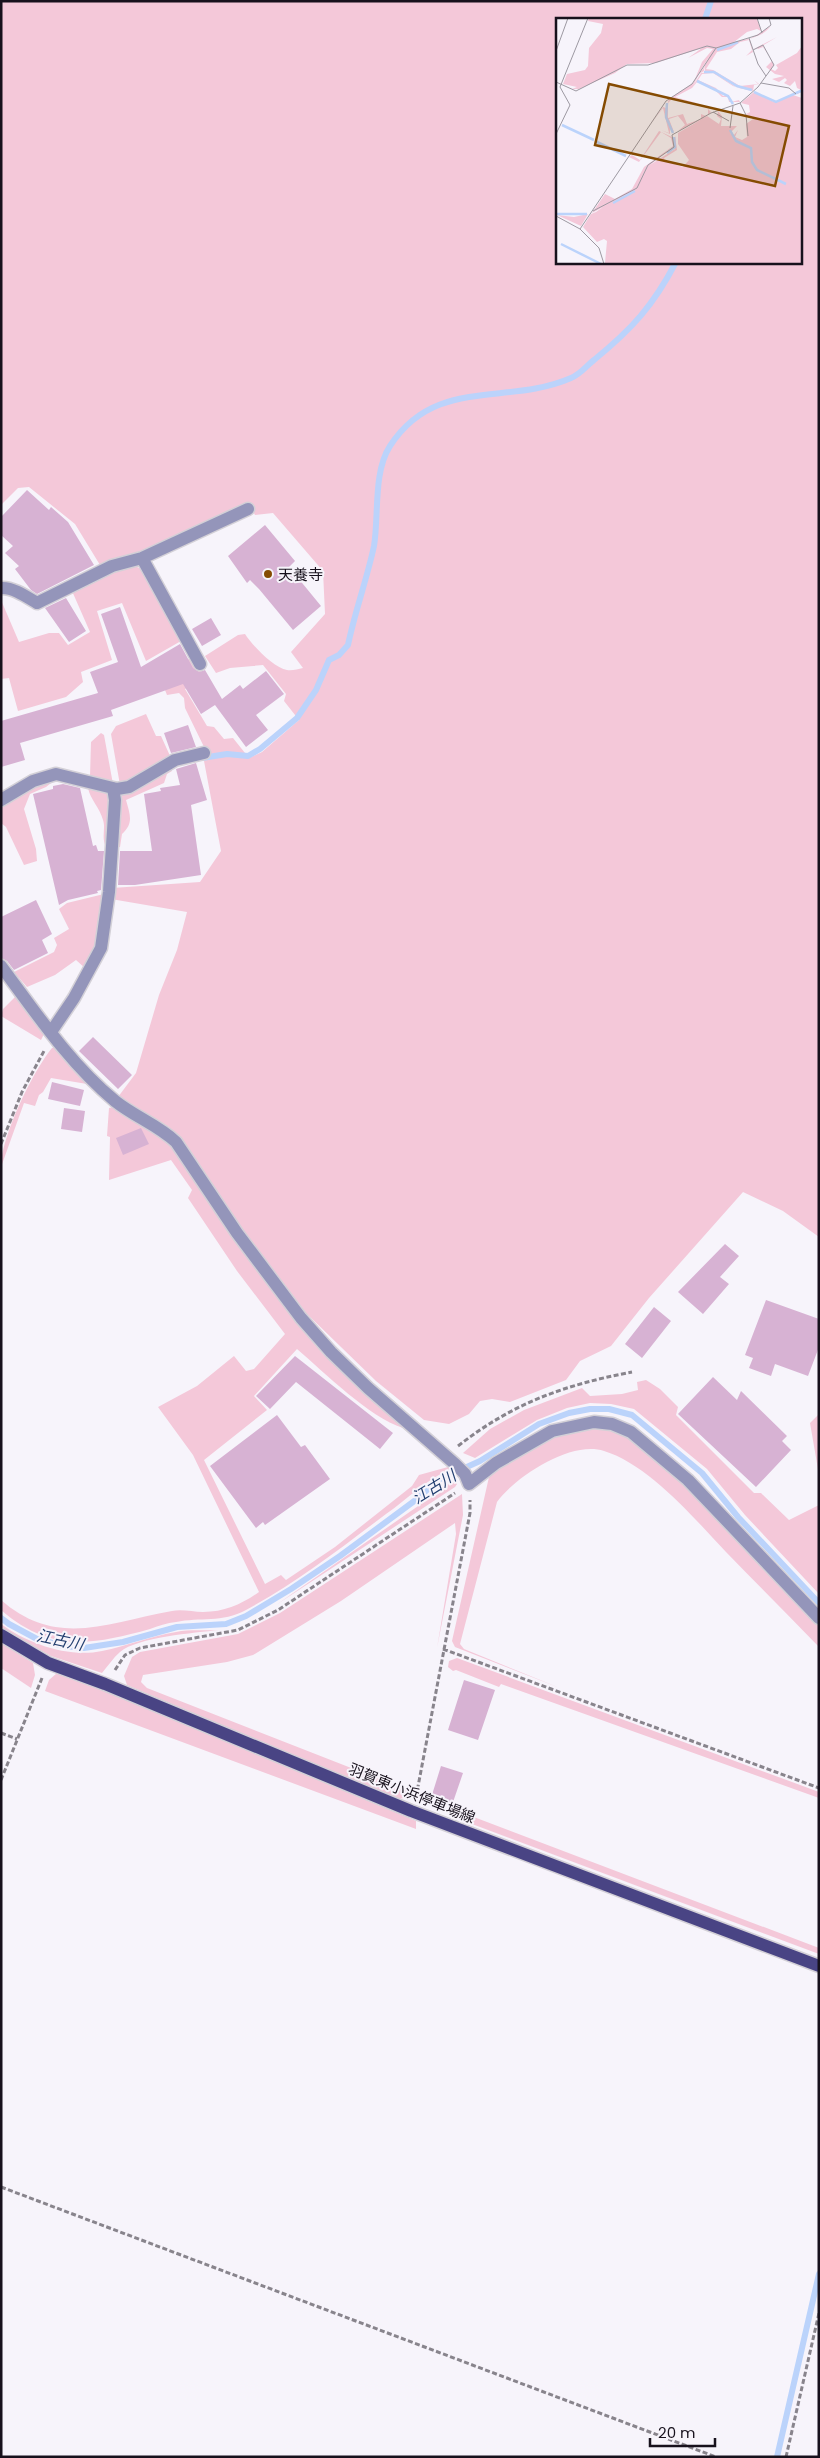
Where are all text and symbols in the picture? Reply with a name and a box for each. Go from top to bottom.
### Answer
inset map [556,18,802,264]
place label: 天養寺 [278,564,323,585]
marker: 天養寺 [262,568,274,580]
water label: 江古川 [408,1463,462,1509]
water label: 江古川 [34,1624,88,1657]
street label: 羽賀東小浜停車場線 [345,1758,479,1828]
scale bar [650,2416,715,2448]
text: 20 m [658,2422,696,2443]

